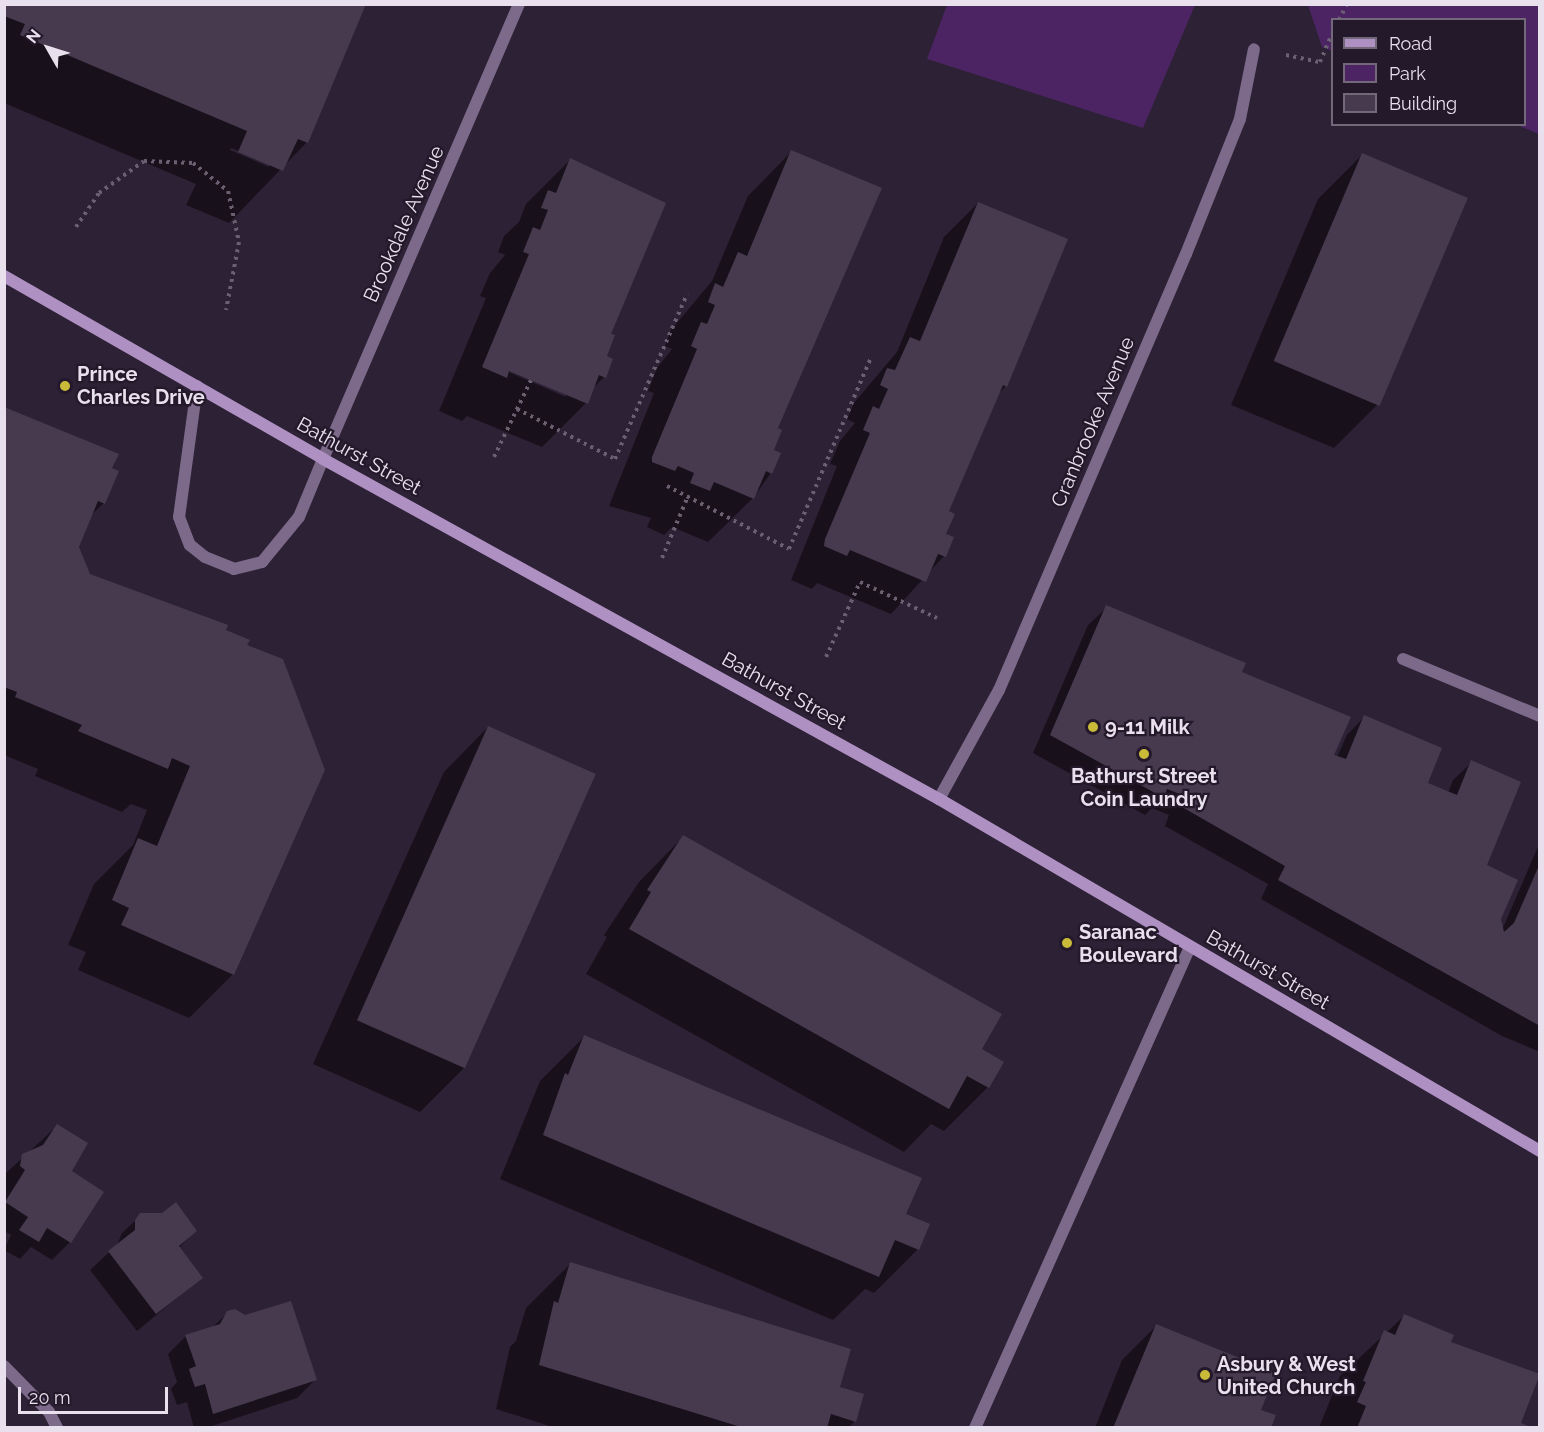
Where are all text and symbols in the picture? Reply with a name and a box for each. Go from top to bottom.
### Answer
north arrow [18,18,78,78]
legend [1331,18,1526,126]
text: N [22,26,45,47]
text: Road [1389,33,1432,54]
text: Park [1389,63,1426,84]
text: Building [1389,93,1457,114]
street label: Brookdale Avenue [359,142,449,306]
street label: Cranbrooke Avenue [1046,333,1140,511]
place label: Prince Charles Drive [77,362,205,409]
marker: Prince Charles Drive [58,379,72,393]
street label: Bathurst Street [293,412,425,500]
street label: Bathurst Street [718,647,850,735]
place label: 9-11 Milk [1105,715,1190,739]
marker: 9-11 Milk [1086,720,1100,734]
marker: Bathurst Street Coin Laundry [1137,747,1151,761]
place label: Bathurst Street Coin Laundry [1071,764,1217,811]
place label: Saranac Boulevard [1079,920,1178,967]
street label: Bathurst Street [1202,925,1334,1015]
marker: Saranac Boulevard [1060,936,1074,950]
place label: Asbury & West United Church [1217,1352,1357,1399]
marker: Asbury & West United Church [1198,1368,1212,1382]
scale bar [21,1375,171,1413]
text: 20 m [29,1387,71,1408]

